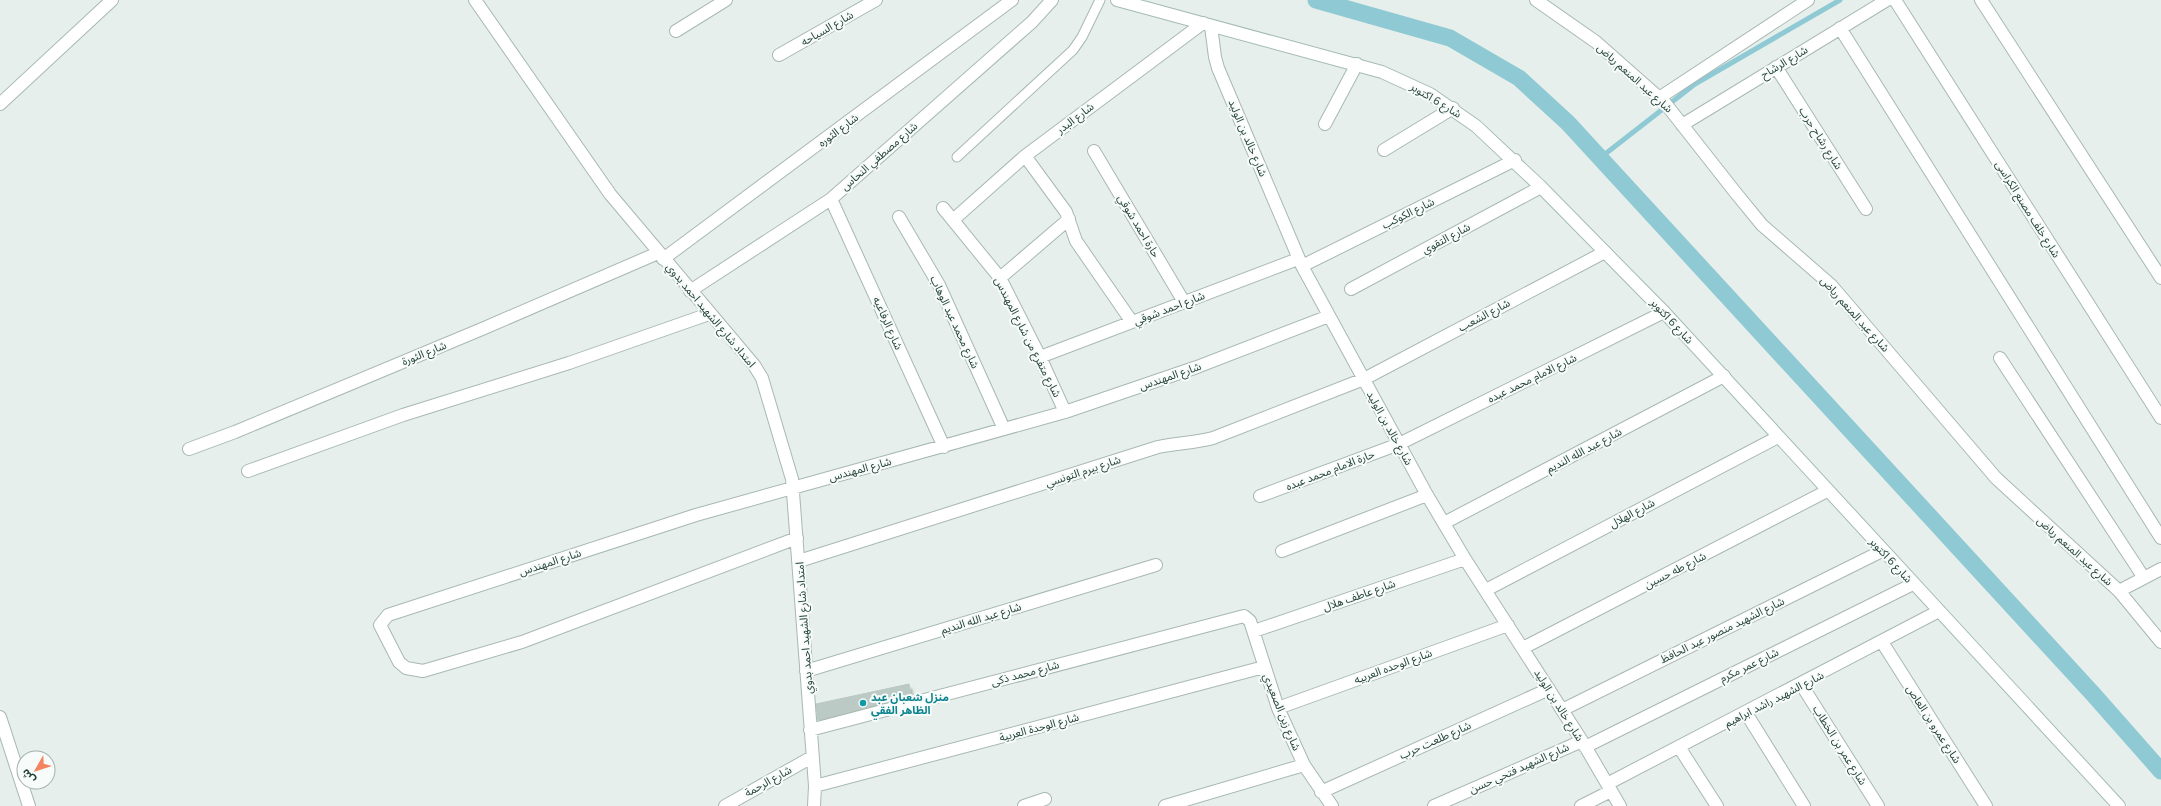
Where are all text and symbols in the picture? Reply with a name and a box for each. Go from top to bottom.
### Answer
street label: شارع السياحه [799,8,856,49]
street label: شارع عبد المنعم رياض [1593,41,1675,117]
street label: شارع الرشاح [1758,43,1811,82]
street label: شارع 6 اكتوبر [1407,80,1464,122]
street label: شارع خالد بن الوليد [1225,98,1270,179]
street label: شارع البدر [1053,100,1097,138]
street label: شارع رشاح حرب [1795,105,1845,173]
street label: شارع الثوره [816,111,862,151]
street label: شارع مصطفي النحاس [838,119,922,195]
street label: شارع خلف مصنع الكراسى [1992,158,2063,261]
street label: حارة احمد شوقي [1112,192,1163,262]
street label: شارع الكوكب [1380,195,1437,233]
street label: شارع التقوي [1420,220,1474,259]
street label: امتداد شارع الشهيد احمد بدوي [661,260,758,372]
street label: شارع محمد عبد الوهاب [926,274,982,371]
street label: شارع عبد المنعم رياض [1816,274,1892,356]
street label: شارع متفرع من شارع المهندس [991,275,1064,400]
street label: شارع احمد شوقي [1132,289,1208,330]
street label: شارع الرفاعيه [869,295,905,353]
street label: شارع 6 اكتوبر [1646,295,1696,348]
street label: شارع الشعب [1456,296,1513,335]
street label: شارع الثورة [400,338,449,369]
street label: شارع الامام محمد عبده [1486,351,1580,407]
street label: شارع المهندس [1138,360,1203,394]
street label: شارع خالد بن الوليد [1363,389,1415,468]
street label: شارع عبد الله النديم [1544,425,1625,478]
street label: حارة الامام محمد عبده [1284,447,1377,494]
street label: شارع بيرم التونسي [1044,453,1124,492]
street label: شارع المهندس [827,455,894,485]
street label: شارع الهلال [1607,496,1658,532]
street label: شارع عبد المنعم رياض [2033,514,2115,590]
street label: شارع 6 اكتوبر [1865,534,1915,587]
street label: شارع المهندس [517,546,583,580]
street label: شارع طه حسين [1642,549,1709,592]
street label: امتداد شارع الشهيد احمد بدوي [793,561,818,694]
street label: شارع عاطف هلال [1321,577,1398,615]
street label: شارع الشهيد منصور عبد الحافظ [1658,594,1787,667]
street label: شارع عبد الله النديم [939,600,1024,639]
street label: شارع عمر مكرم [1718,645,1781,686]
street label: شارع الوحده العربيه [1352,646,1435,688]
street label: شارع محمد ذكى [990,658,1061,690]
street label: شارع خالد بن الوليد [1530,667,1586,745]
street label: شارع الشهيد راشد ابراهيم [1722,669,1827,732]
street label: شارع زين الصعيدي [1258,672,1303,754]
street label: شارع عمرو بن العاص [1903,683,1964,767]
place label: منزل شعبان عبد الظاهر الفقي [871,691,949,720]
marker: منزل شعبان عبد الظاهر الفقي [858,698,868,708]
street label: شارع عمر بن الخطاب [1809,703,1869,788]
street label: شارع الوحدة العربية [998,711,1081,745]
street label: شارع طلعت حرب [1397,719,1474,763]
street label: شارع الشهيد فتحي حسن [1467,740,1573,799]
north arrow [16,750,56,790]
street label: شارع الرحمة [742,763,795,801]
text: ش [19,766,38,786]

